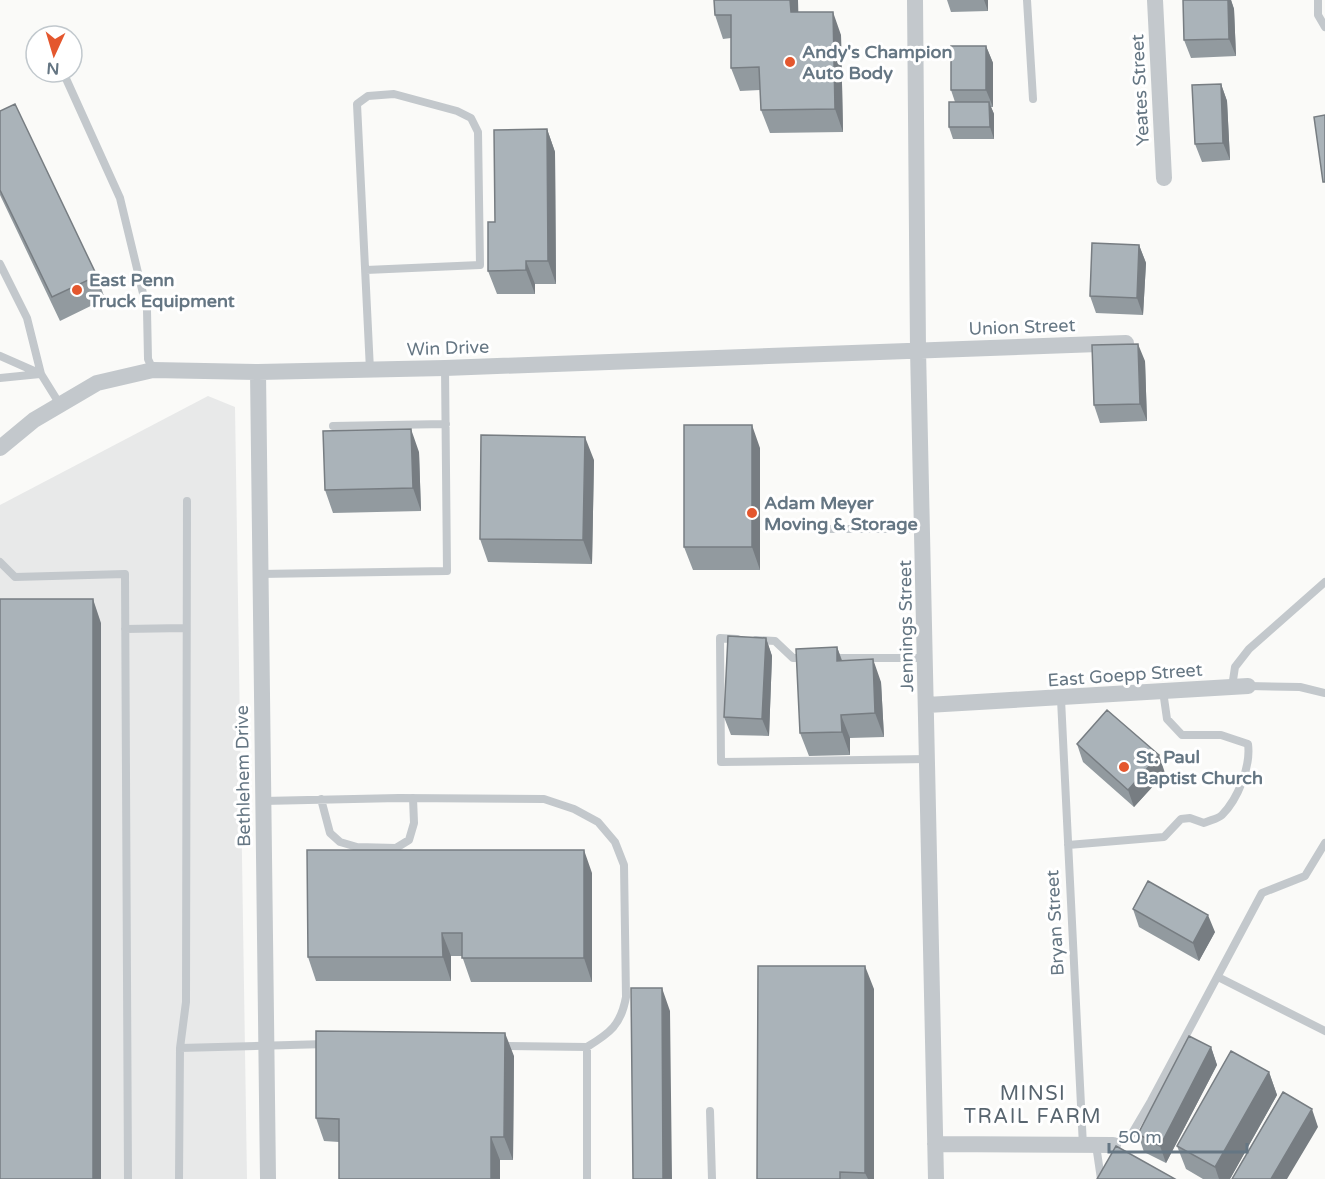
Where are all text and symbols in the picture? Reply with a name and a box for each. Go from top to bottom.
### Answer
north arrow [24,24,84,84]
street label: Yeates Street [1126,33,1154,146]
place label: Andy's Champion Auto Body [802,41,952,84]
marker: Andy's Champion Auto Body [783,55,797,69]
text: N [46,58,60,78]
place label: East Penn Truck Equipment [88,269,235,312]
marker: East Penn Truck Equipment [70,283,84,297]
street label: Union Street [968,314,1076,340]
street label: Win Drive [406,336,490,360]
place label: Adam Meyer Moving & Storage [764,492,918,535]
marker: Adam Meyer Moving & Storage [745,506,759,520]
street label: Jennings Street [894,560,918,692]
street label: East Goepp Street [1047,659,1203,691]
street label: Bethlehem Drive [231,705,255,847]
place label: St. Paul Baptist Church [1136,746,1263,789]
marker: St. Paul Baptist Church [1117,760,1131,774]
street label: Bryan Street [1041,869,1069,977]
district label: MINSI TRAIL FARM [964,1082,1102,1129]
scale bar [1109,1116,1247,1154]
text: 50 m [1118,1126,1162,1148]

